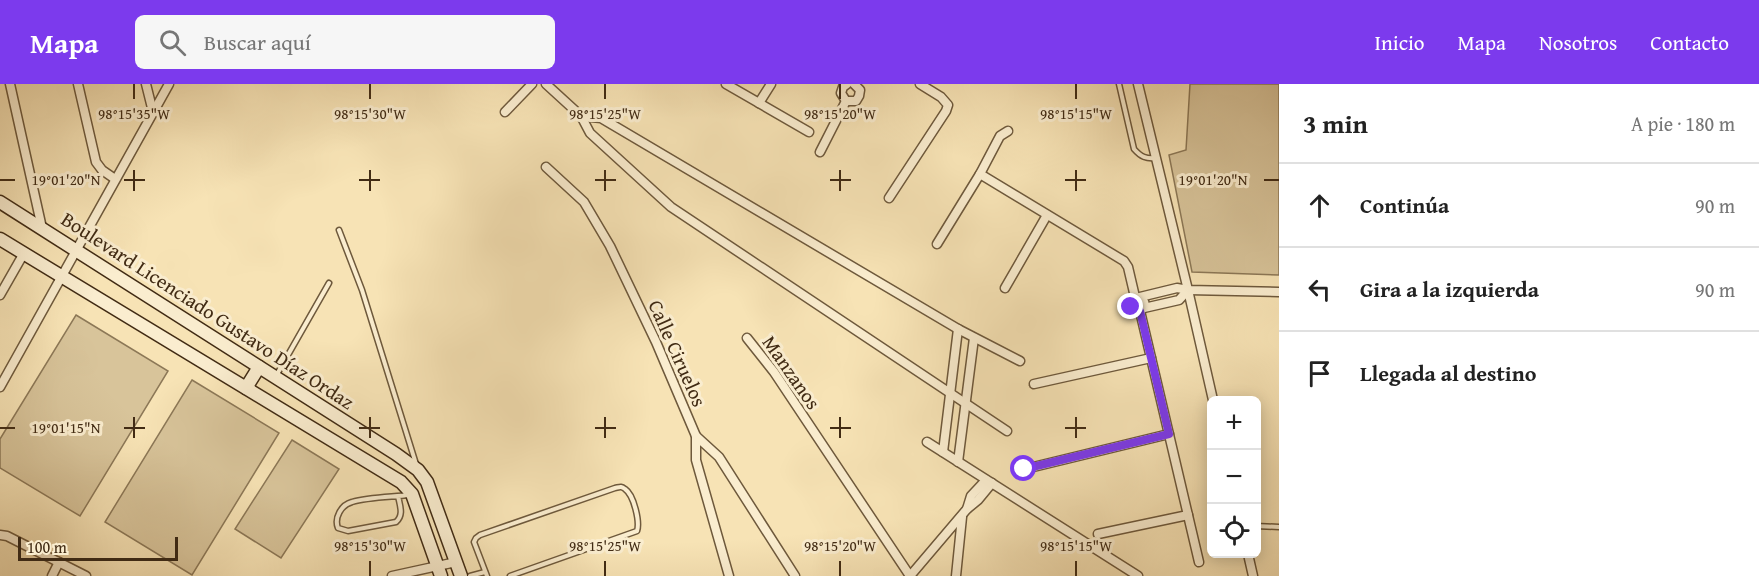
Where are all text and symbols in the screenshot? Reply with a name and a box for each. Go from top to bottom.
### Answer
search box [135,15,555,69]
text: Mapa [30,22,99,63]
icon: search [156,26,189,59]
text: Buscar aquí [204,26,311,58]
text: Inicio [1375,27,1425,58]
text: Mapa [1458,27,1506,58]
text: Nosotros [1539,27,1617,58]
text: Contacto [1650,27,1729,58]
text: 98°15'35"W [98,103,170,124]
text: 98°15'30"W [334,103,406,124]
text: 98°15'25"W [569,103,641,124]
text: 98°15'20"W [804,103,876,124]
text: 98°15'15"W [1040,103,1112,124]
text: 3 min [1303,104,1368,143]
text: A pie · 180 m [1631,109,1735,138]
text: 19°01'20"N [32,169,101,190]
text: 19°01'20"N [1179,169,1248,190]
icon: ahead [1303,189,1336,222]
text: Continúa [1360,189,1449,221]
text: 90 m [1695,191,1735,220]
street label: Boulevard Licenciado Gustavo Díaz Ordaz [56,204,360,416]
icon: left [1303,273,1336,306]
text: Gira a la izquierda [1360,273,1539,305]
text: 90 m [1695,275,1735,304]
route end [1117,293,1143,319]
street label: Calle Ciruelos [642,295,714,411]
street label: Manzanos [756,329,828,415]
icon: arrive [1303,357,1336,390]
text: Llegada al destino [1360,357,1536,389]
map controls [1207,396,1261,558]
button: + [1207,396,1261,450]
text: 19°01'15"N [32,417,101,438]
button: − [1207,450,1261,504]
route start [1010,455,1036,481]
button: locate [1207,504,1261,558]
scale bar [18,534,178,562]
text: 100 m [27,535,67,559]
text: 98°15'30"W [334,535,406,556]
text: 98°15'25"W [569,535,641,556]
text: 98°15'20"W [804,535,876,556]
text: 98°15'15"W [1040,535,1112,556]

